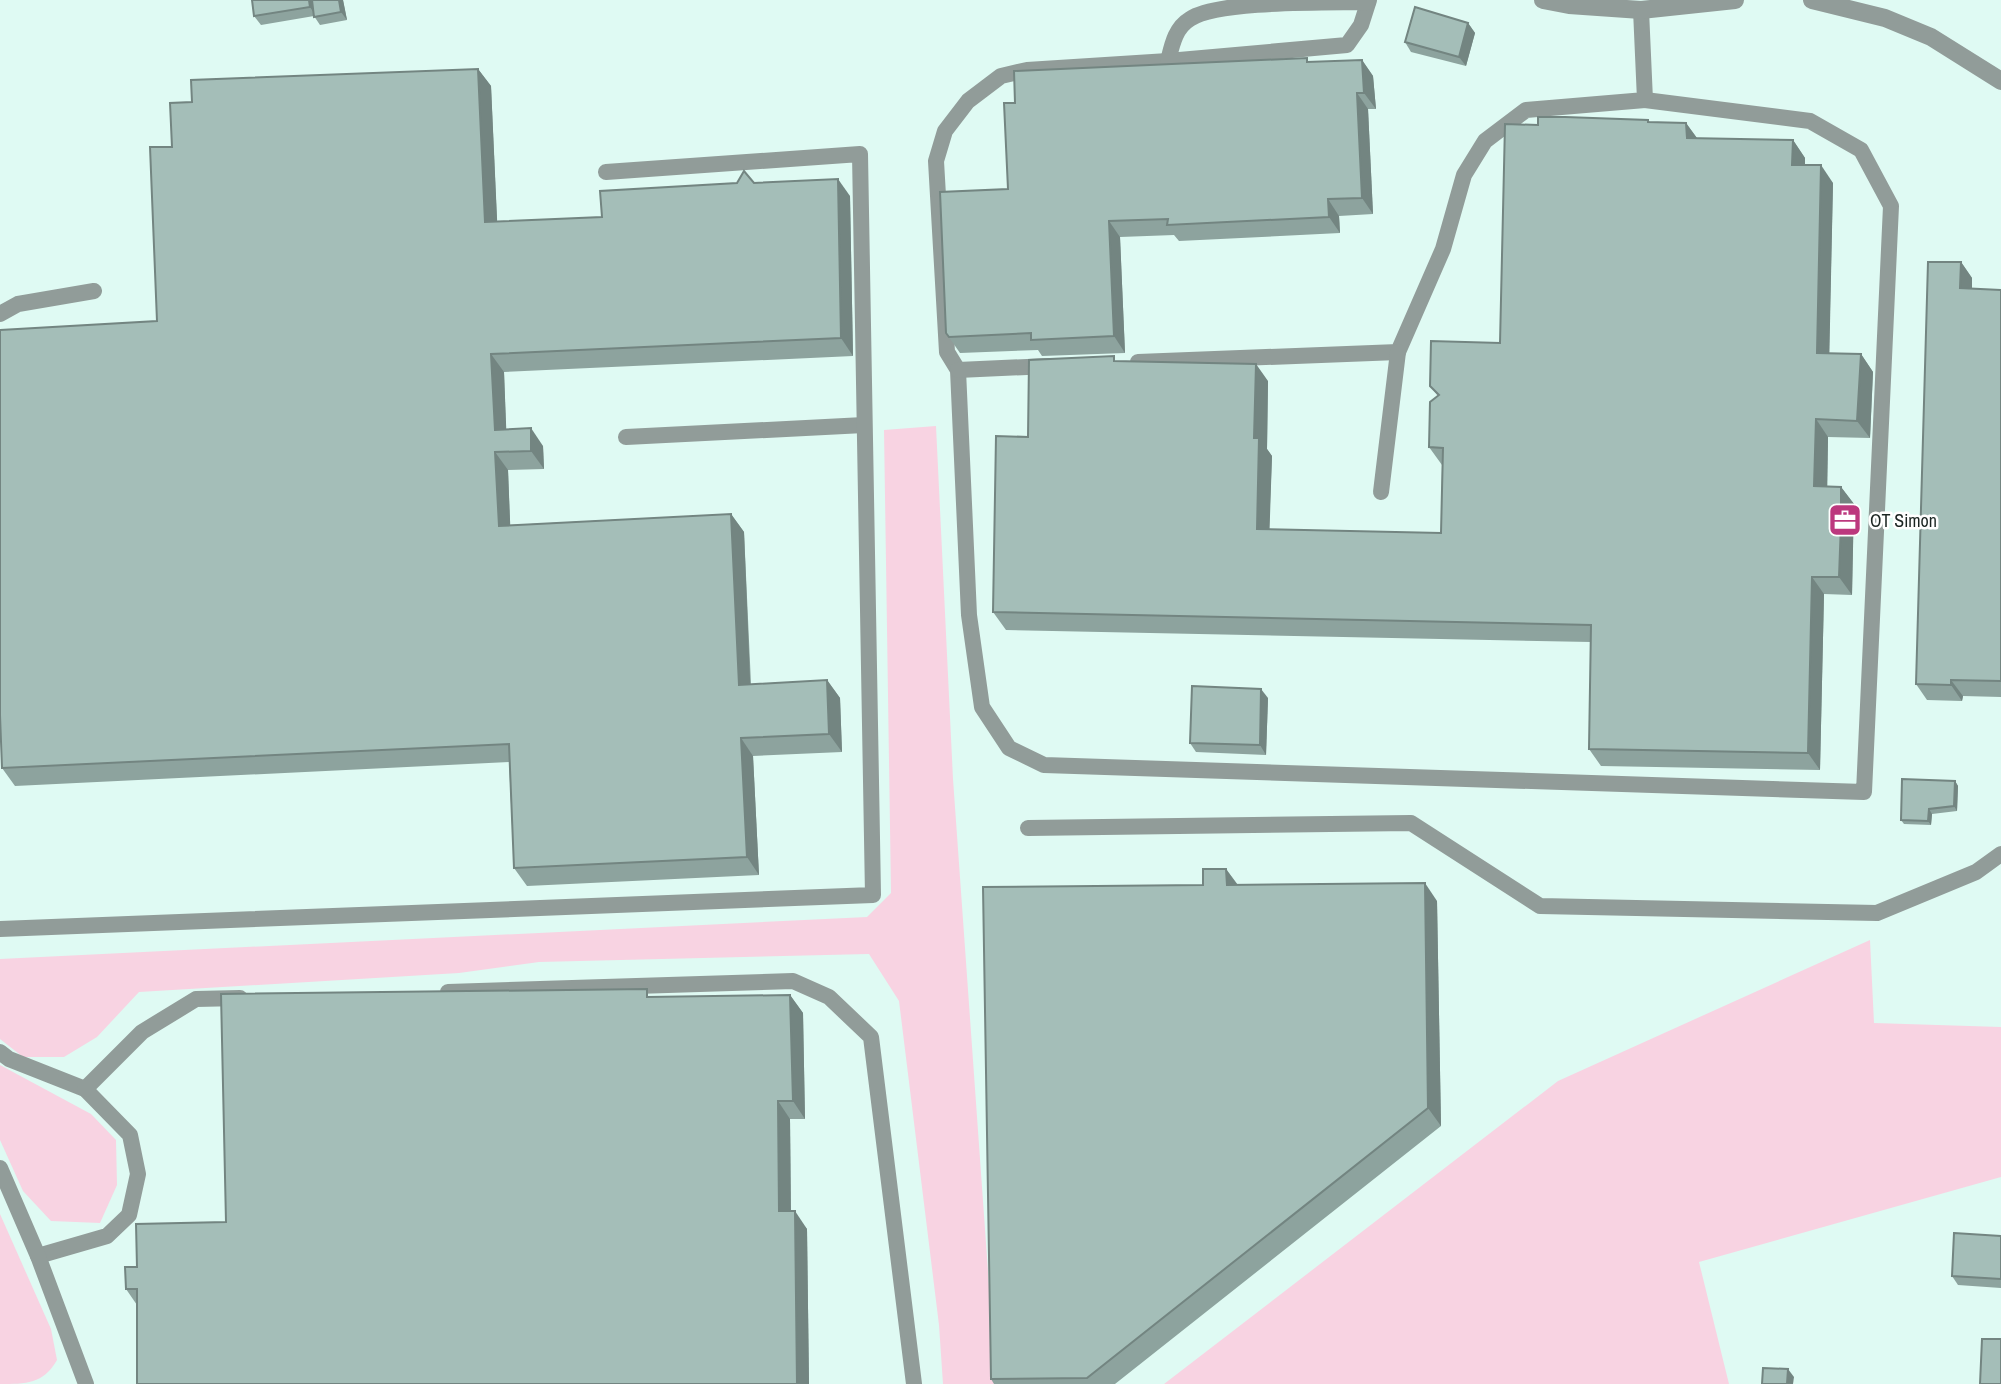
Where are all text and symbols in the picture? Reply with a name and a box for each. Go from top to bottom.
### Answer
office icon: OT Simon [1826,501,1864,539]
place label: OT Simon [1870,508,1937,533]

